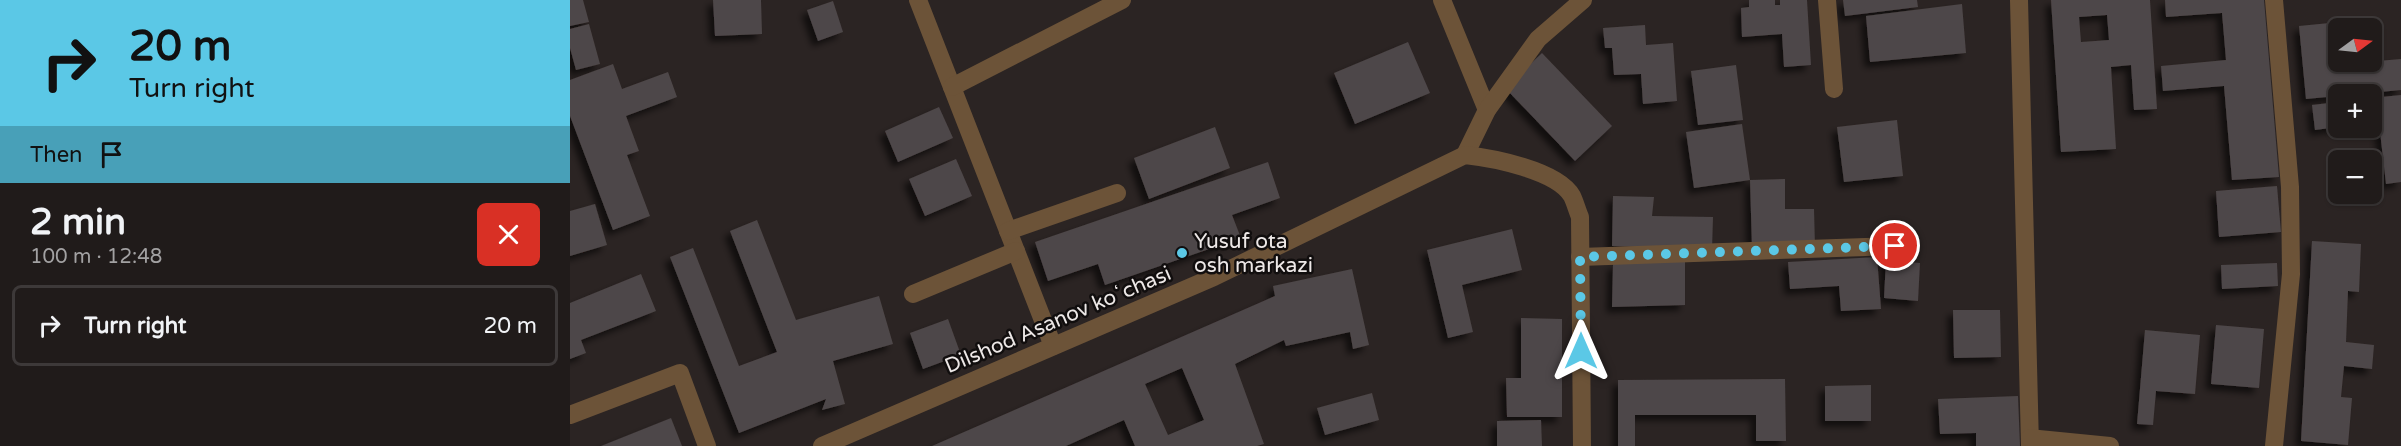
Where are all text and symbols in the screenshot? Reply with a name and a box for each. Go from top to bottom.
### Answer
north arrow [2328,18,2382,72]
map controls [2328,18,2382,204]
text: 20 m [129,21,231,72]
icon: right [30,24,108,102]
text: Turn right [129,72,255,105]
button: + [2328,84,2382,138]
icon: arrive [95,138,128,171]
text: Then [30,142,83,168]
button: − [2328,150,2382,204]
text: 2 min [30,201,126,244]
button: close [477,203,540,266]
pin [1869,220,1920,271]
place label: Yusuf ota osh markazi [1194,229,1313,278]
icon: arrive [1878,229,1911,262]
text: 100 m · 12:48 [30,245,162,269]
marker: Yusuf ota osh markazi [1175,246,1189,260]
street label: Dilshod Asanov koʻchasi [941,261,1175,379]
icon: right [33,309,66,342]
text: Turn right [84,313,186,339]
text: 20 m [483,313,537,339]
position arrow [1549,319,1613,383]

